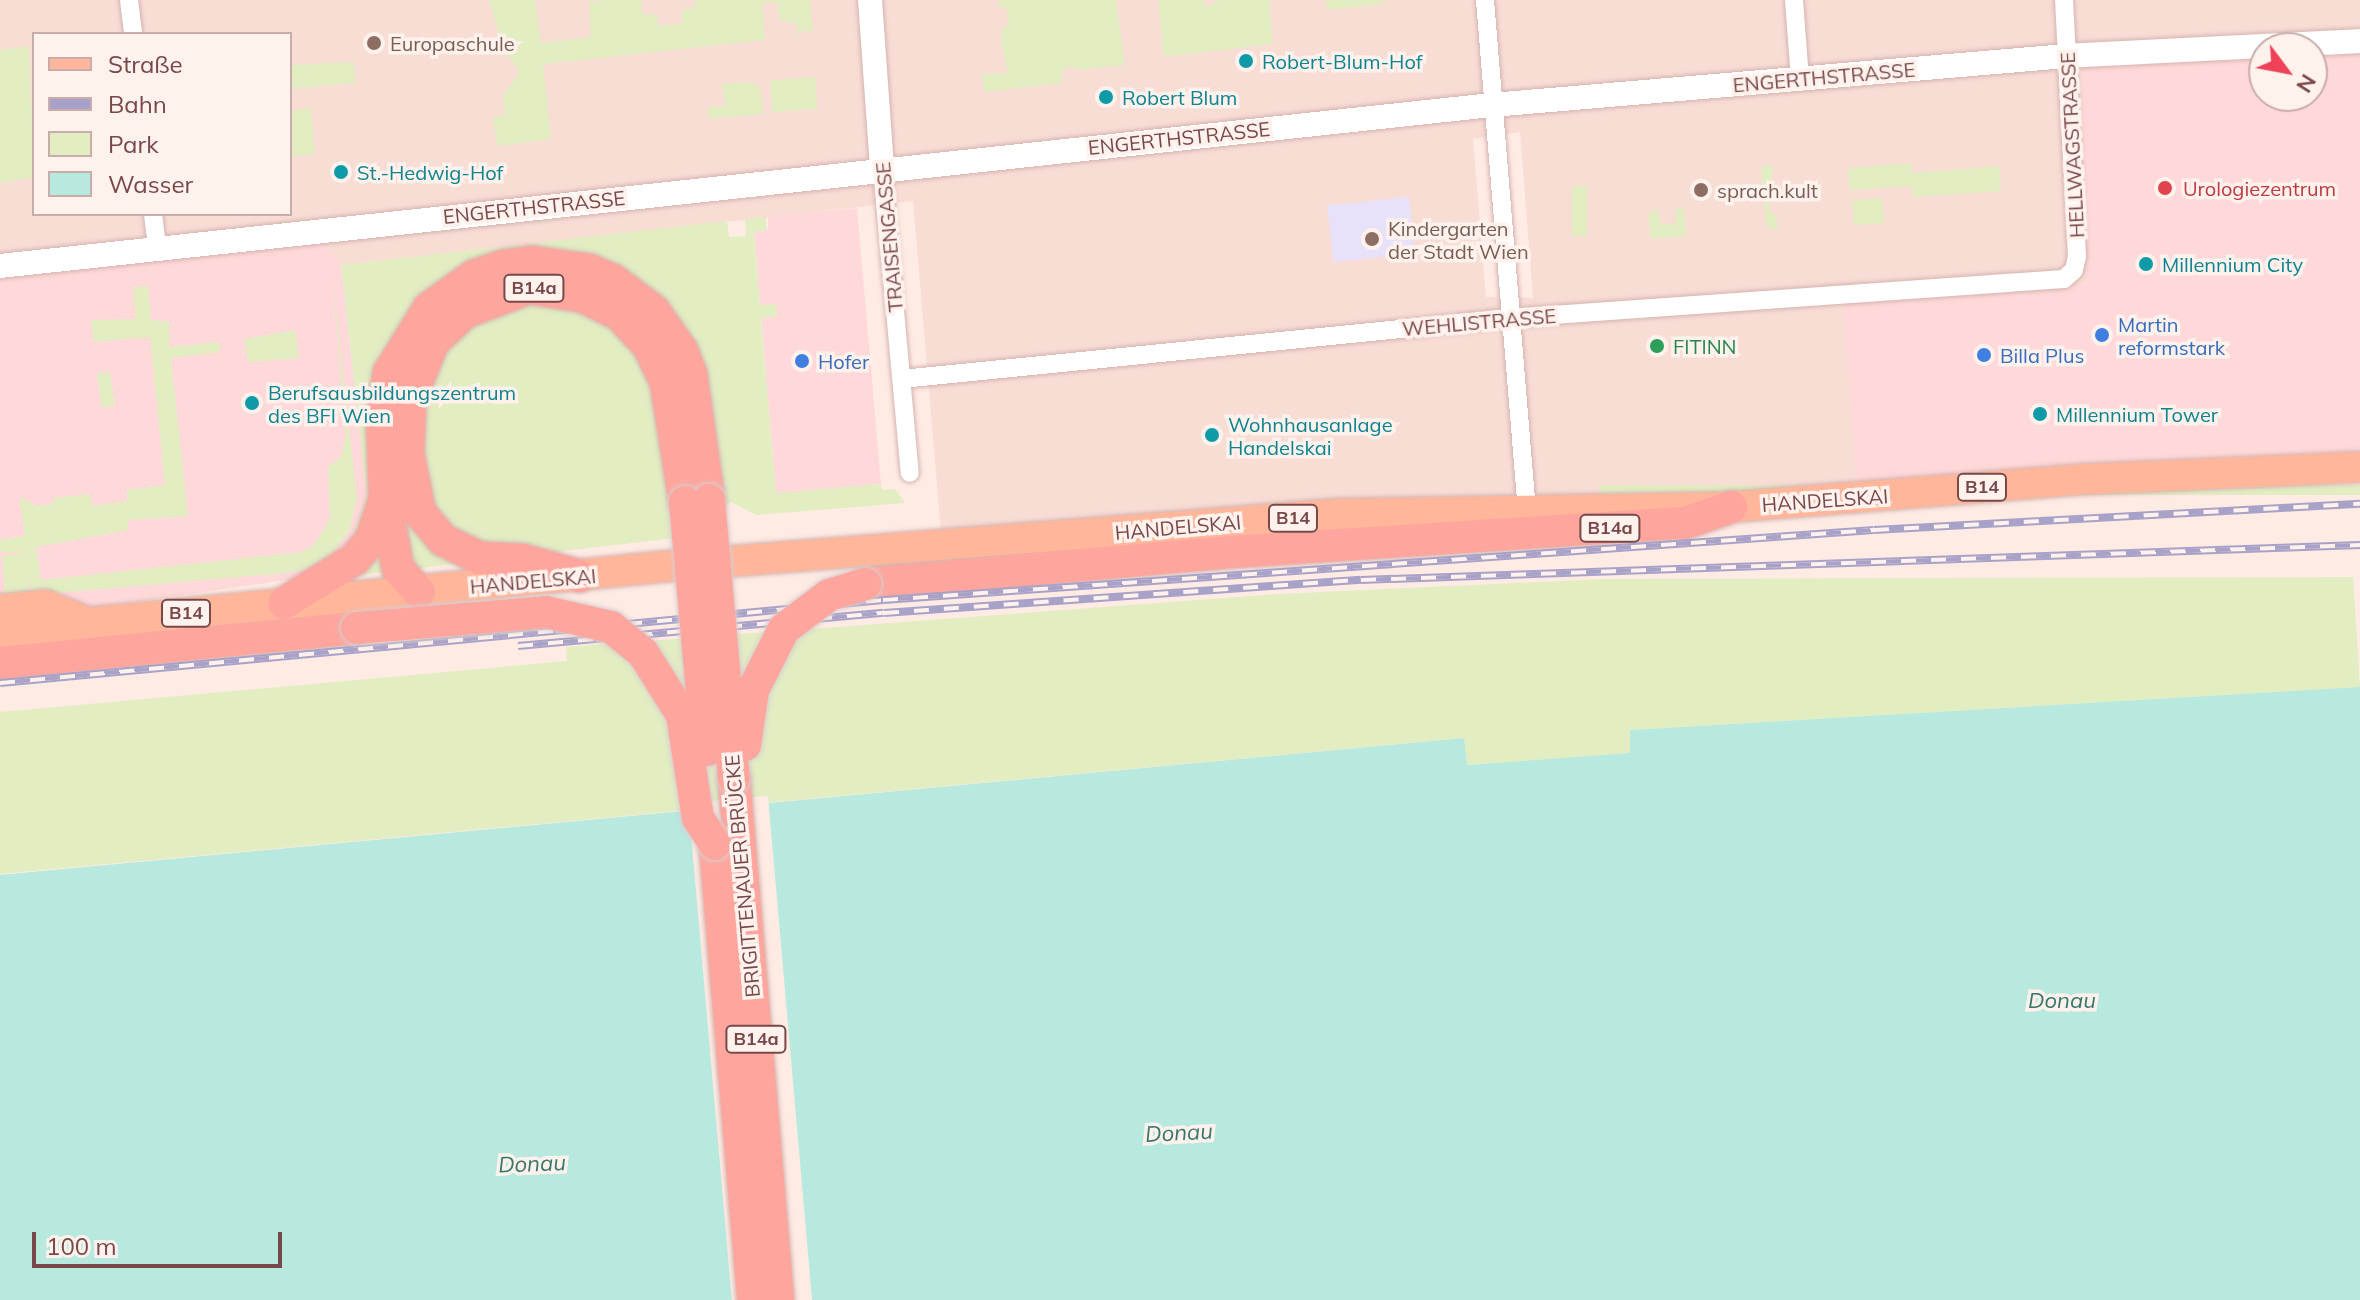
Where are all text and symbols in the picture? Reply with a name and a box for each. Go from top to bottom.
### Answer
place label: Europaschule [390,31,515,55]
legend [32,32,292,216]
north arrow [2248,32,2328,112]
marker: Europaschule [365,34,383,52]
text: Straße [108,49,183,79]
place label: Robert-Blum-Hof [1262,49,1422,73]
street label: HELLWAGSTRASSE [2055,51,2089,239]
marker: Robert-Blum-Hof [1237,52,1255,70]
street label: ENGERTHSTRASSE [1732,57,1916,97]
text: N [2290,69,2323,98]
place label: Robert Blum [1122,85,1237,109]
marker: Robert Blum [1097,88,1115,106]
text: Bahn [108,89,167,119]
street label: ENGERTHSTRASSE [1087,117,1271,159]
text: Park [108,129,159,159]
place label: St.-Hedwig-Hof [357,160,503,184]
street label: TRAISENGASSE [870,161,908,313]
marker: St.-Hedwig-Hof [332,163,350,181]
text: Wasser [108,169,193,199]
place label: Urologiezentrum [2183,176,2336,200]
marker: Urologiezentrum [2154,177,2176,199]
place label: sprach.kult [1717,178,1818,202]
marker: sprach.kult [1692,181,1710,199]
street label: ENGERTHSTRASSE [442,186,626,228]
place label: Kindergarten der Stadt Wien [1388,216,1529,263]
marker: Kindergarten der Stadt Wien [1363,230,1381,248]
place label: Millennium City [2162,252,2303,276]
marker: Millennium City [2137,255,2155,273]
road number: B14a [502,274,566,302]
street label: WEHLISTRASSE [1401,303,1557,341]
place label: Martin reformstark [2118,312,2225,359]
marker: Martin reformstark [2093,326,2111,344]
place label: FITINN [1673,334,1737,358]
marker: FITINN [1648,337,1666,355]
place label: Billa Plus [2000,343,2084,367]
marker: Billa Plus [1975,346,1993,364]
place label: Hofer [818,349,869,373]
marker: Hofer [793,352,811,370]
place label: Berufsausbildungszentrum des BFI Wien [268,380,516,427]
marker: Berufsausbildungszentrum des BFI Wien [243,394,261,412]
place label: Millennium Tower [2056,402,2218,426]
marker: Millennium Tower [2031,405,2049,423]
place label: Wohnhausanlage Handelskai [1228,412,1393,459]
marker: Wohnhausanlage Handelskai [1203,426,1221,444]
road number: B14 [1956,473,2008,501]
street label: HANDELSKAI [1761,484,1889,516]
road number: B14 [1267,504,1319,532]
street label: HANDELSKAI [1114,510,1242,544]
road number: B14a [1578,514,1642,542]
street label: HANDELSKAI [469,564,597,598]
road number: B14 [160,599,212,627]
street label: BRIGITTENAUER BRÜCKE [719,754,765,998]
water label: Donau [2028,988,2096,1014]
road number: B14a [724,1025,788,1053]
water label: Donau [1144,1118,1214,1148]
water label: Donau [498,1150,566,1178]
scale bar [36,1216,286,1266]
text: 100 m [46,1231,117,1261]

